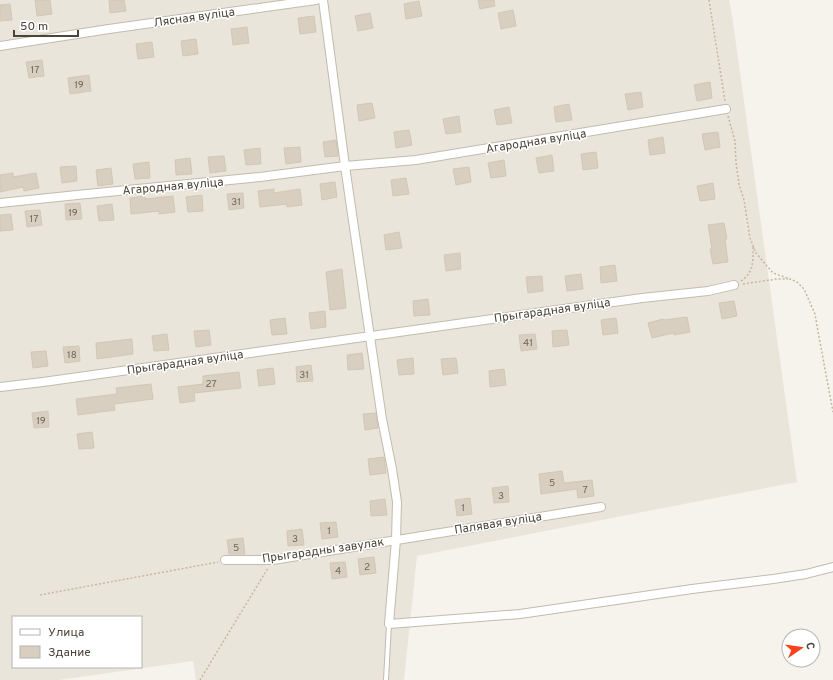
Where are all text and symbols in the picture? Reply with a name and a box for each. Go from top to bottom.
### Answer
street label: Лясная вуліца [152,4,236,32]
scale bar [14,12,78,38]
text: 50 m [20,19,48,35]
house number: 17 [31,64,39,77]
house number: 19 [74,79,84,92]
street label: Агародная вуліца [485,126,588,158]
street label: Агародная вуліца [122,175,224,199]
house number: 31 [231,196,241,209]
house number: 19 [68,207,78,220]
house number: 17 [30,213,38,226]
street label: Прыгарадная вуліца [493,295,611,327]
house number: 41 [523,337,533,350]
street label: Прыгарадная вуліца [126,347,244,379]
house number: 18 [67,349,77,362]
house number: 31 [299,369,309,382]
house number: 27 [205,378,217,391]
house number: 19 [36,415,46,428]
house number: 5 [549,477,555,490]
house number: 7 [582,484,588,497]
house number: 3 [498,490,504,503]
house number: 1 [461,502,465,515]
street label: Палявая вуліца [453,509,543,539]
house number: 1 [327,525,331,538]
house number: 3 [292,533,298,546]
street label: Прыгарадны завулак [261,534,385,567]
house number: 5 [233,542,239,555]
house number: 2 [364,561,370,574]
house number: 4 [335,565,341,578]
legend [12,616,142,668]
text: Улица [48,625,84,641]
north arrow [781,628,821,668]
text: С [802,641,817,651]
text: Здание [48,645,91,661]

